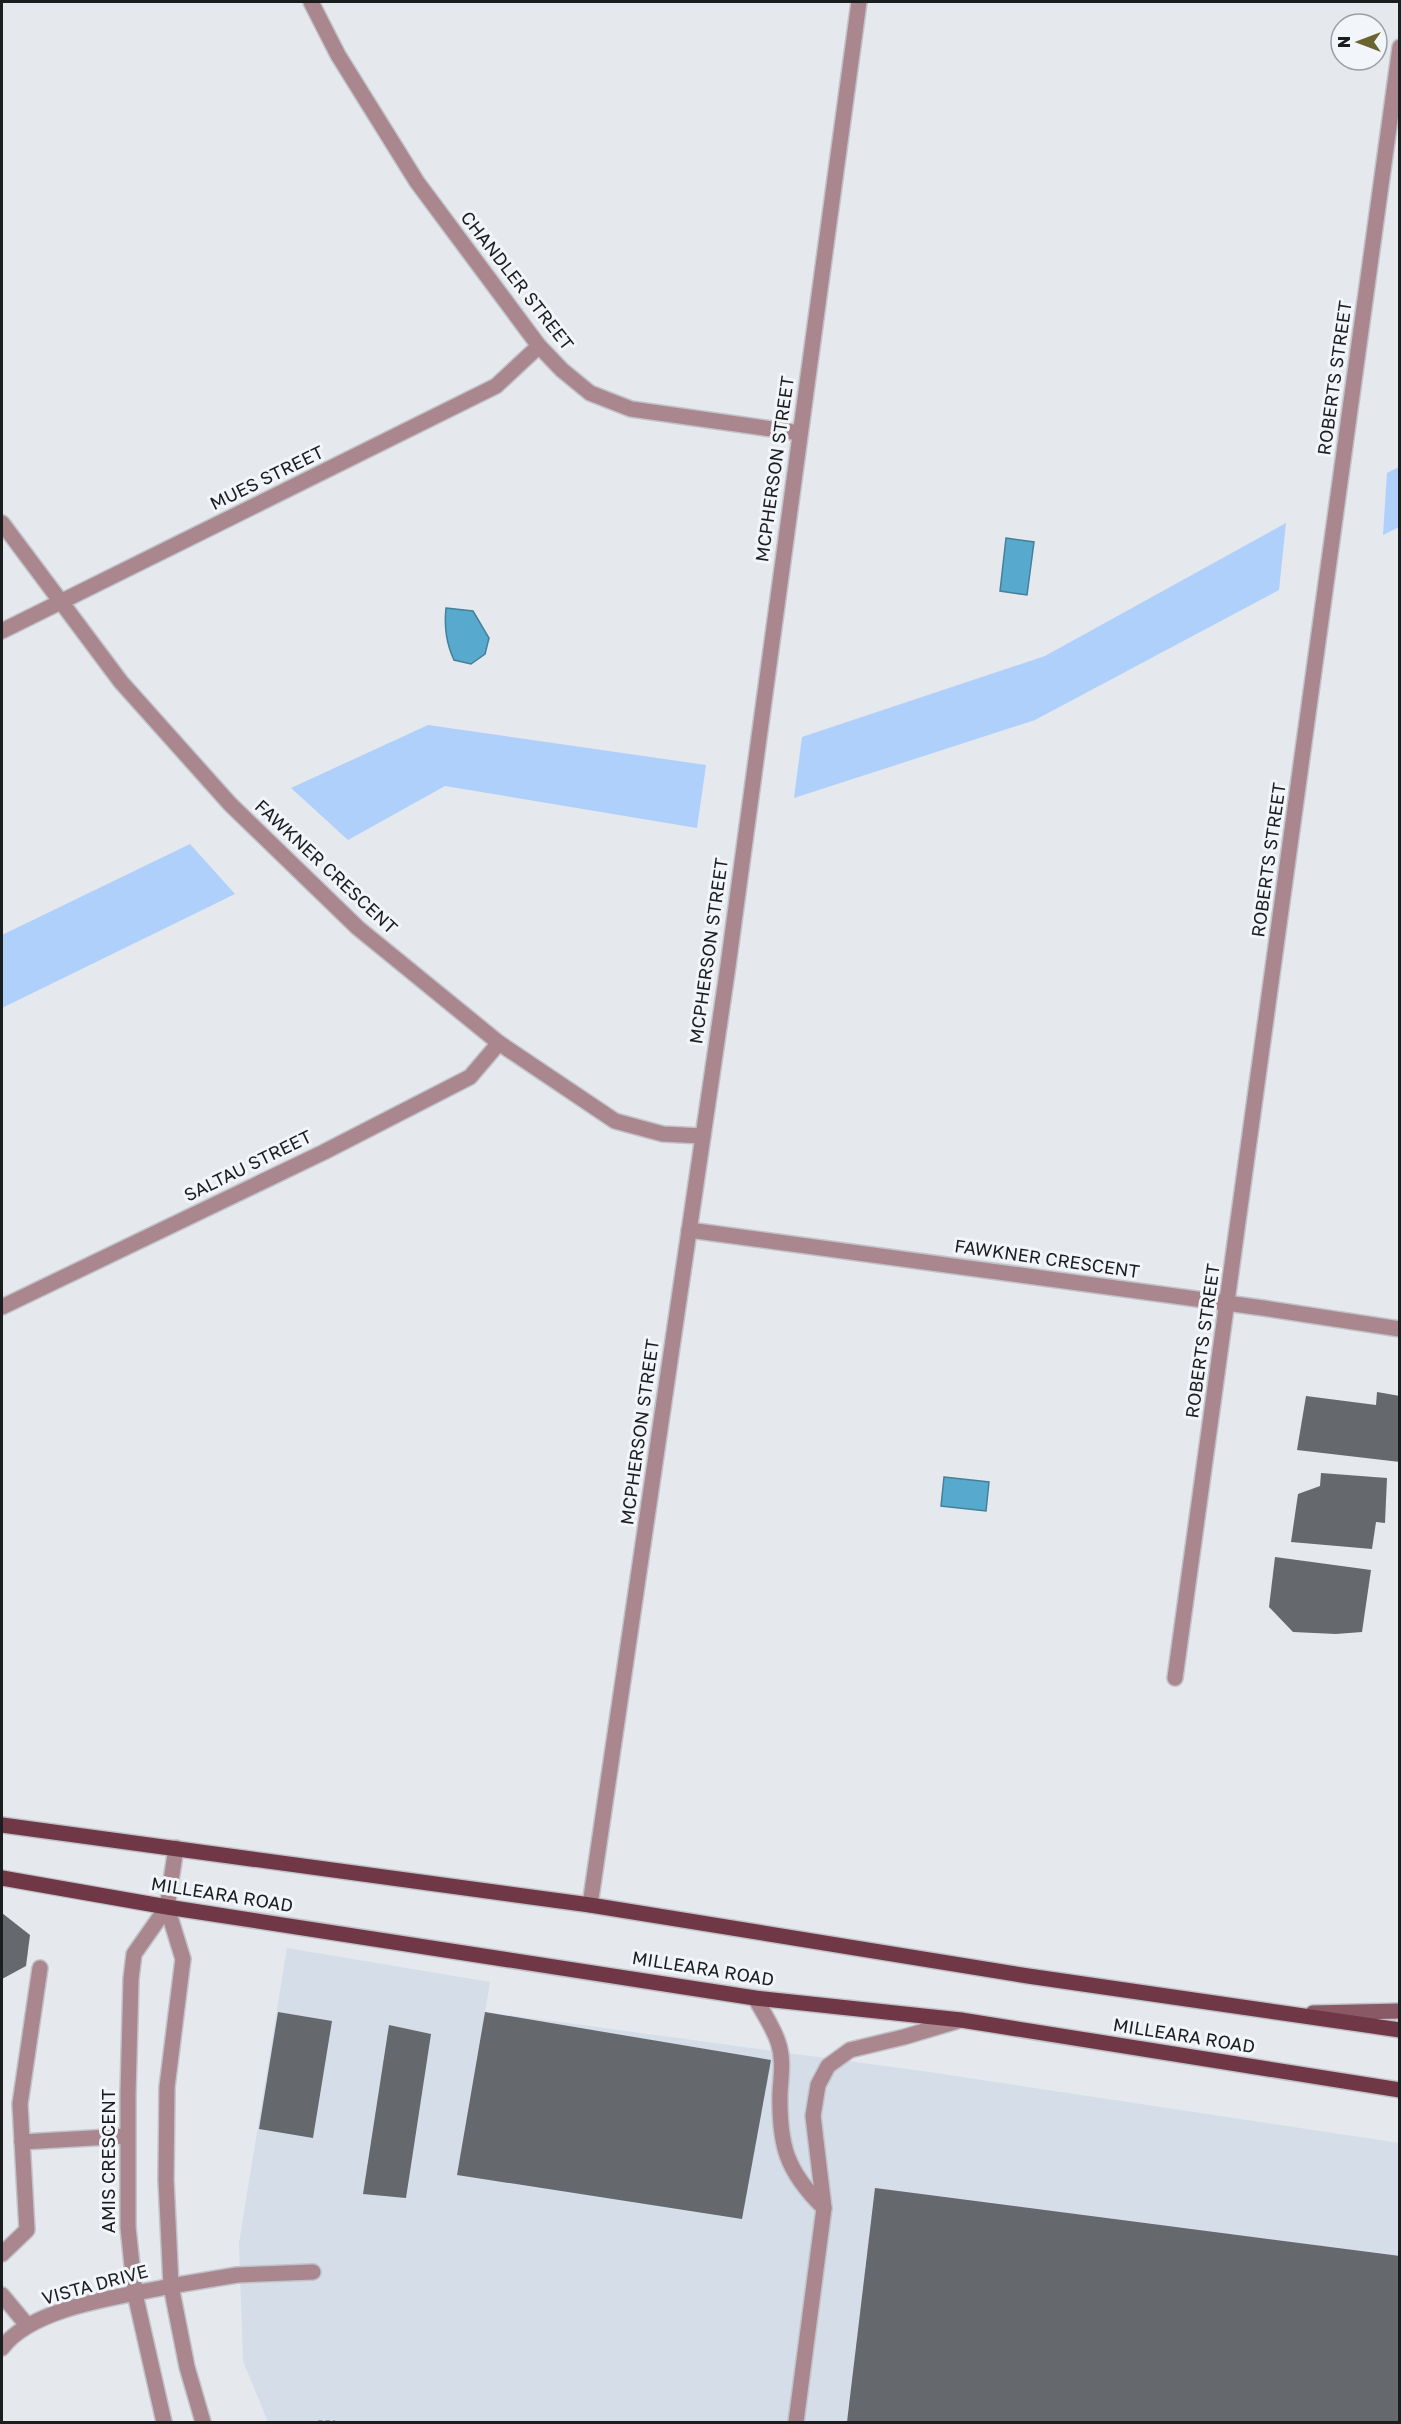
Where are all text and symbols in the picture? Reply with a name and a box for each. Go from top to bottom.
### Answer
north arrow [1329,12,1389,72]
text: N [1334,36,1354,48]
street label: CHANDLER STREET [457,207,579,354]
street label: ROBERTS STREET [1312,299,1356,456]
street label: MCPHERSON STREET [750,375,798,563]
street label: MUES STREET [206,440,327,514]
street label: ROBERTS STREET [1246,781,1290,938]
street label: FAWKNER CRESCENT [251,795,402,938]
street label: MCPHERSON STREET [684,857,732,1045]
street label: SALTAU STREET [180,1125,315,1205]
street label: FAWKNER CRESCENT [953,1234,1141,1282]
street label: ROBERTS STREET [1180,1262,1224,1419]
street label: MCPHERSON STREET [615,1338,663,1526]
street label: MILLEARA ROAD [150,1872,295,1916]
street label: MILLEARA ROAD [631,1946,776,1990]
street label: MILLEARA ROAD [1112,2013,1257,2057]
street label: AMIS CRESCENT [97,2089,119,2233]
street label: VISTA DRIVE [39,2259,150,2309]

